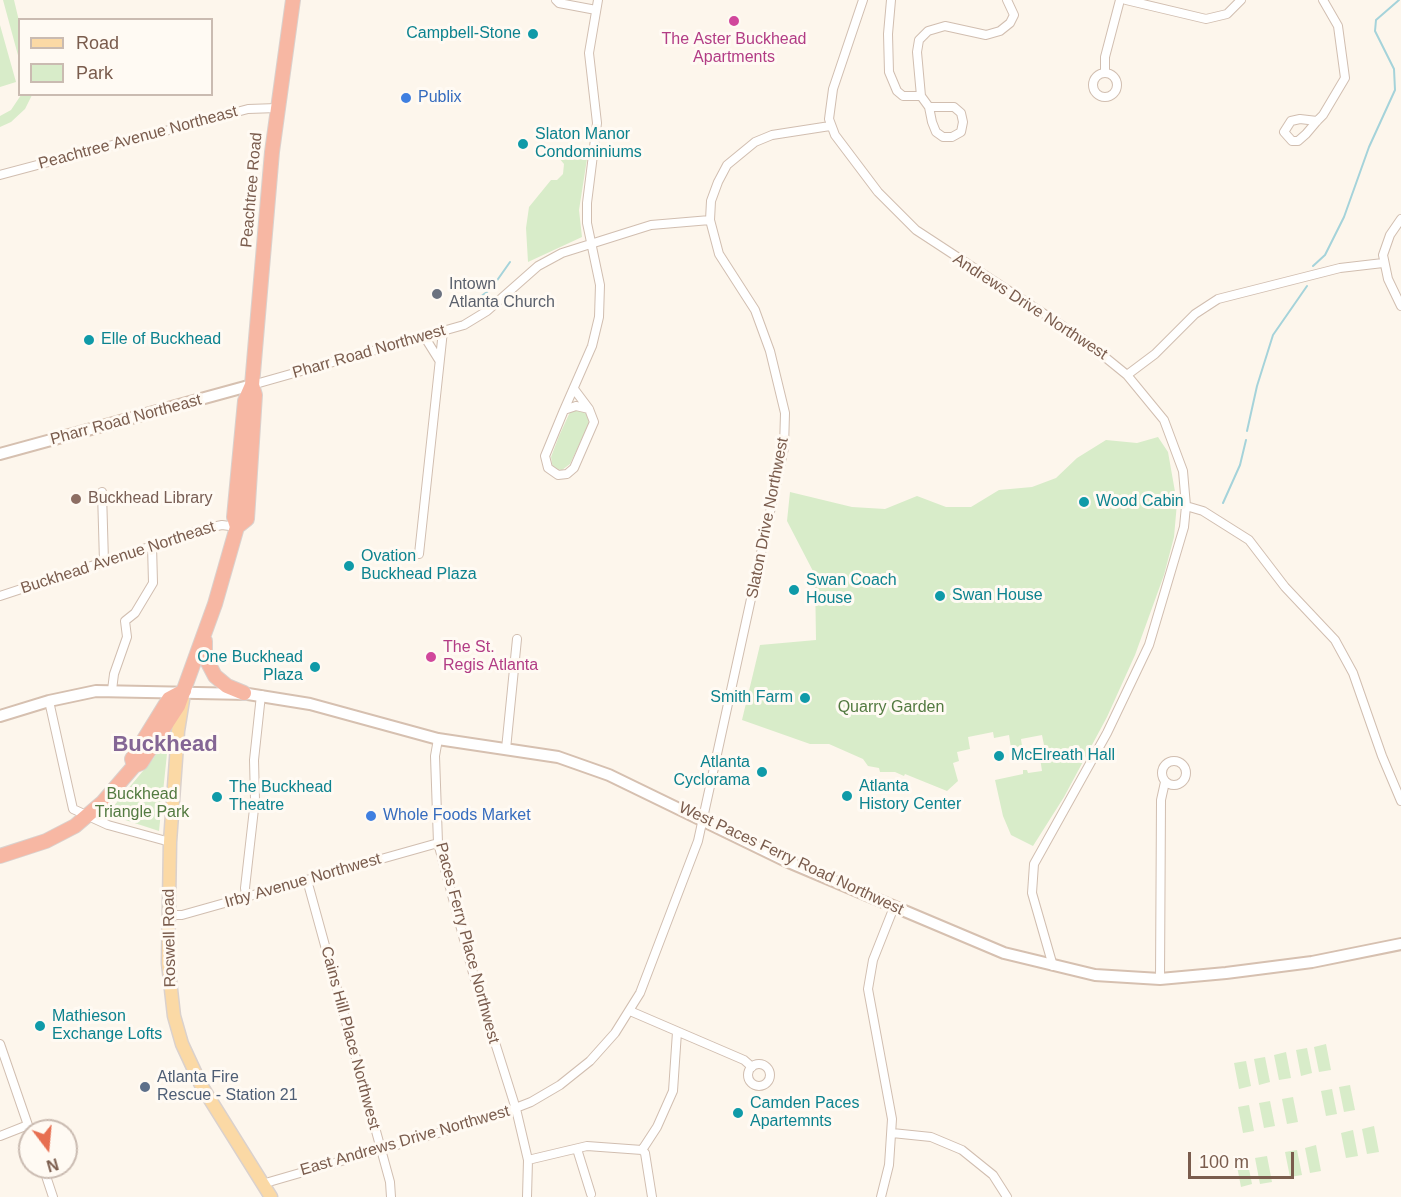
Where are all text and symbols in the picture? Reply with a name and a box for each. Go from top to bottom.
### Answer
marker: The Aster Buckhead Apartments [727,14,741,28]
legend [18,18,213,96]
place label: Campbell-Stone [406,24,521,44]
marker: Campbell-Stone [526,27,540,41]
place label: The Aster Buckhead Apartments [662,30,806,68]
text: Road [76,33,119,53]
text: Park [76,63,113,83]
place label: Publix [418,88,462,108]
marker: Publix [399,91,413,105]
street label: Peachtree Avenue Northeast [36,102,240,174]
place label: Slaton Manor Condominiums [535,125,642,163]
street label: Peachtree Road [237,132,267,248]
marker: Slaton Manor Condominiums [516,137,530,151]
street label: Andrews Drive Northwest [949,250,1111,364]
place label: Intown Atlanta Church [449,275,555,313]
marker: Intown Atlanta Church [430,287,444,301]
street label: Pharr Road Northwest [290,321,448,383]
place label: Elle of Buckhead [101,330,221,350]
marker: Elle of Buckhead [82,333,96,347]
street label: Pharr Road Northeast [48,391,204,449]
street label: Slaton Drive Northwest [743,436,793,600]
place label: Buckhead Library [88,489,213,509]
marker: Buckhead Library [69,492,83,506]
place label: Wood Cabin [1096,492,1184,512]
marker: Wood Cabin [1077,495,1091,509]
street label: Buckhead Avenue Northeast [18,517,218,599]
place label: Ovation Buckhead Plaza [361,547,477,585]
marker: Ovation Buckhead Plaza [342,559,356,573]
place label: Swan Coach House [806,571,897,609]
marker: Swan Coach House [787,583,801,597]
place label: Swan House [952,586,1043,606]
marker: Swan House [933,589,947,603]
place label: The St. Regis Atlanta [443,638,538,676]
place label: One Buckhead Plaza [197,648,303,686]
marker: The St. Regis Atlanta [424,650,438,664]
marker: One Buckhead Plaza [308,660,322,674]
place label: Smith Farm [710,688,793,708]
marker: Smith Farm [798,691,812,705]
park label: Quarry Garden [838,698,944,718]
district label: Buckhead [112,732,218,758]
place label: McElreath Hall [1011,746,1115,766]
marker: McElreath Hall [992,749,1006,763]
place label: Atlanta Cyclorama [674,753,750,791]
marker: Atlanta Cyclorama [755,765,769,779]
place label: Atlanta History Center [859,777,961,815]
place label: The Buckhead Theatre [229,778,332,816]
park label: Buckhead Triangle Park [95,785,189,823]
marker: Atlanta History Center [840,789,854,803]
marker: The Buckhead Theatre [210,790,224,804]
street label: West Paces Ferry Road Northwest [675,798,907,920]
place label: Whole Foods Market [383,806,531,826]
marker: Whole Foods Market [364,809,378,823]
street label: Paces Ferry Place Northwest [431,840,503,1046]
street label: Irby Avenue Northwest [223,850,383,912]
street label: Roswell Road [160,888,180,988]
street label: Cains Hill Place Northwest [316,944,384,1132]
place label: Mathieson Exchange Lofts [52,1007,162,1045]
marker: Mathieson Exchange Lofts [33,1019,47,1033]
place label: Atlanta Fire Rescue - Station 21 [157,1068,298,1106]
marker: Atlanta Fire Rescue - Station 21 [138,1080,152,1094]
place label: Camden Paces Apartemnts [750,1094,859,1132]
street label: East Andrews Drive Northwest [298,1102,512,1180]
marker: Camden Paces Apartemnts [731,1106,745,1120]
north arrow [18,1119,78,1179]
scale bar [1191,1140,1298,1178]
text: 100 m [1199,1152,1249,1172]
text: N [45,1155,60,1175]

